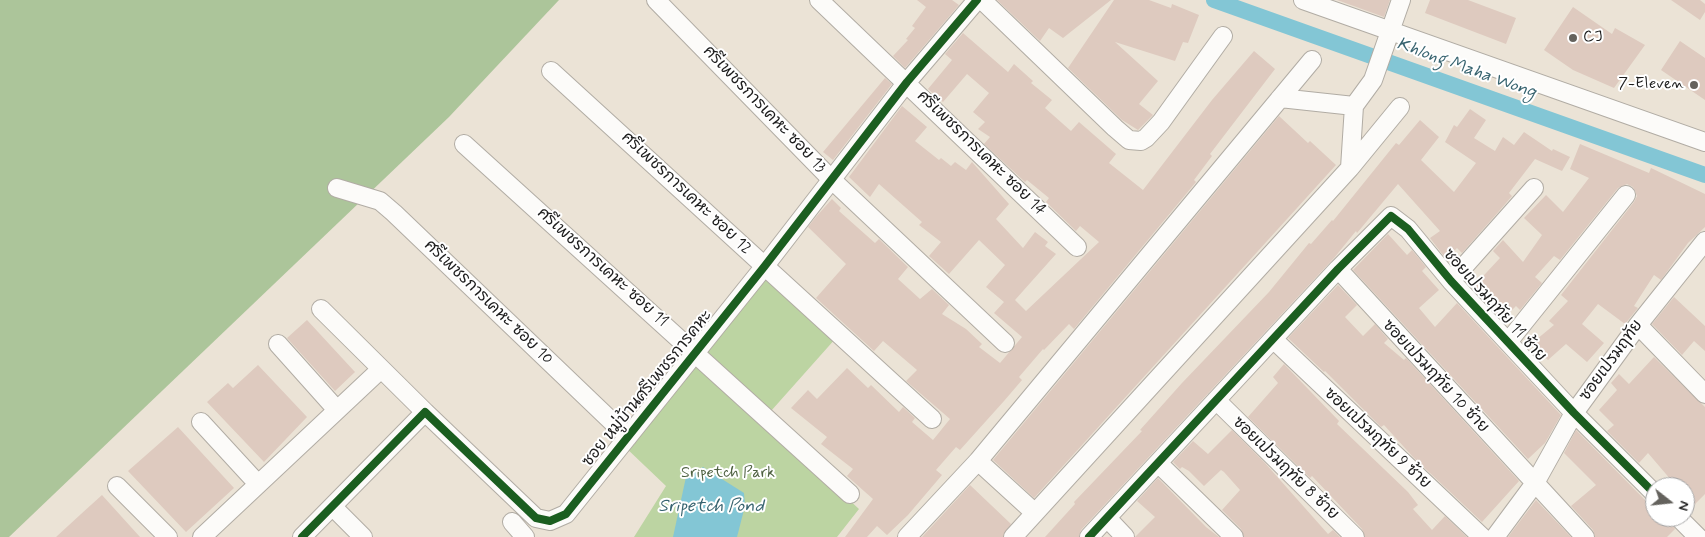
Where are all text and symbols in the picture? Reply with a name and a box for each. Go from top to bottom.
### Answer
place label: CJ [1583,28,1602,48]
marker: CJ [1567,32,1579,44]
water label: Khlong Maha Wong [1393,34,1539,104]
street label: ศรีเพชรการเคหะ ซอย 13 [698,43,830,177]
place label: 7-Eleven [1618,75,1684,95]
marker: 7-Eleven [1688,79,1700,91]
street label: ศรีเพชรการเคหะ ซอย 14 [913,87,1049,221]
street label: ศรีเพชรการเคหะ ซอย 12 [617,129,755,259]
street label: ศรีเพชรการเคหะ ซอย 11 [533,204,671,332]
street label: ศรีเพชรการเคหะ ซอย 10 [420,237,556,369]
street label: ซอยเปรมฤทัย 11 ซ้าย [1438,246,1550,366]
street label: ซอย หมู่บ้านศรีเพชรการคหะ [579,307,717,471]
street label: ซอยเปรมฤทัย 10 ซ้าย [1378,317,1492,437]
street label: ซอยเปรมฤทัย [1576,317,1648,405]
street label: ซอยเปรมฤทัย 9 ซ้าย [1320,385,1434,493]
street label: ซอยเปรมฤทัย 8 ซ้าย [1228,413,1342,525]
park label: Sripetch Park [681,464,775,484]
north arrow [1645,477,1695,527]
water label: Sripetch Pond [658,496,764,518]
text: N [1674,499,1693,513]

